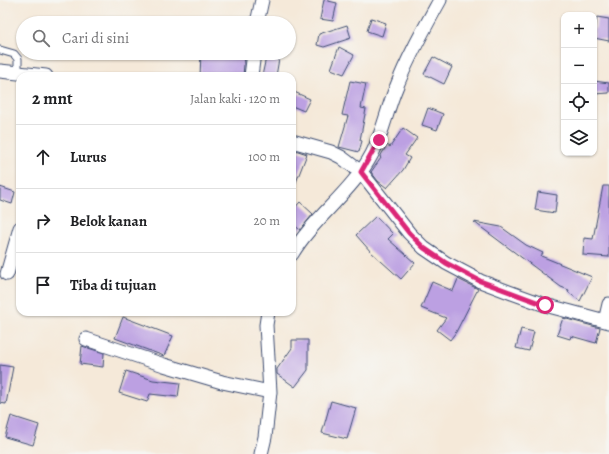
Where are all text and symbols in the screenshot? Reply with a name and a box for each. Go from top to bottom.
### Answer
map controls [561,12,597,156]
button: + [561,12,597,48]
search box [16,16,296,60]
icon: search [30,27,52,49]
text: Cari di sini [62,28,129,48]
button: − [561,48,597,84]
button: locate [561,84,597,120]
text: 2 mnt [32,87,73,110]
text: Jalan kaki · 120 m [190,90,280,107]
button: layers [561,120,597,156]
route end [370,131,388,149]
icon: ahead [32,146,54,168]
text: Lurus [70,147,107,167]
text: 100 m [248,148,280,165]
icon: right [32,210,54,232]
text: Belok kanan [70,211,147,231]
text: 20 m [254,212,280,229]
icon: arrive [32,274,54,296]
text: Tiba di tujuan [70,275,156,295]
route start [536,296,554,314]

